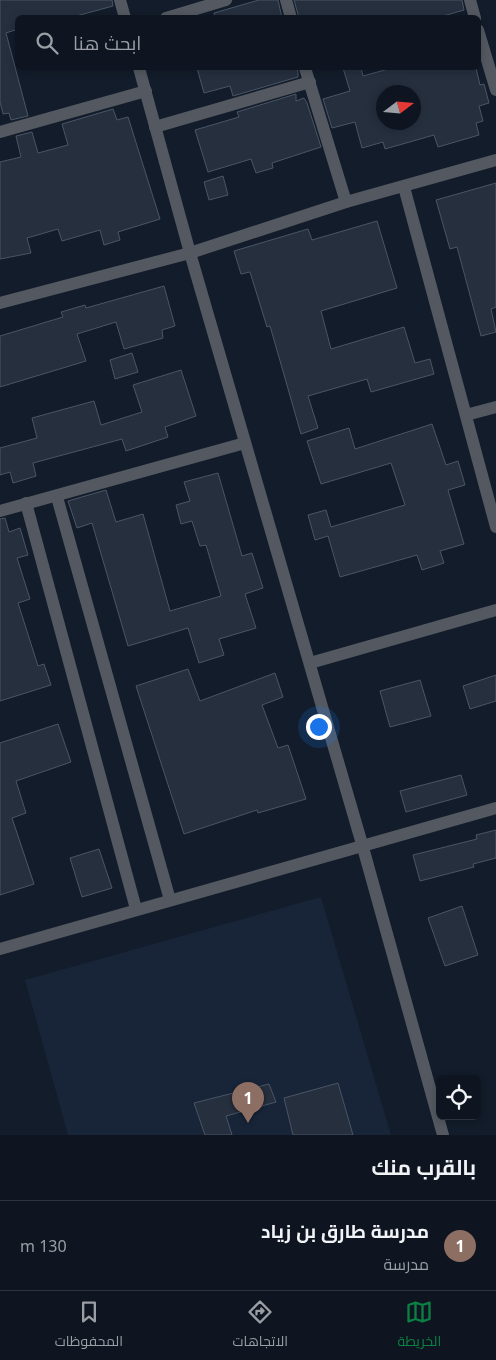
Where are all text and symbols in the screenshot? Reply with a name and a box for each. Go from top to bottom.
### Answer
search box [15,15,481,70]
icon: search [33,29,61,57]
text: ابحث هنا [73,30,141,56]
north arrow [376,85,421,130]
your location [306,714,332,740]
map controls [436,1075,481,1120]
button: locate [436,1075,481,1120]
pin: 1 [232,1082,264,1123]
text: بالقرب منك [371,1153,476,1181]
text: مدرسة طارق بن زياد [261,1218,429,1244]
text: 130 m [20,1235,67,1257]
text: 1 [455,1235,465,1257]
text: مدرسة [383,1253,429,1275]
tab: المحفوظات [55,1298,123,1354]
tab: الاتجاهات [233,1298,288,1354]
tab: الخريطة [398,1298,441,1354]

